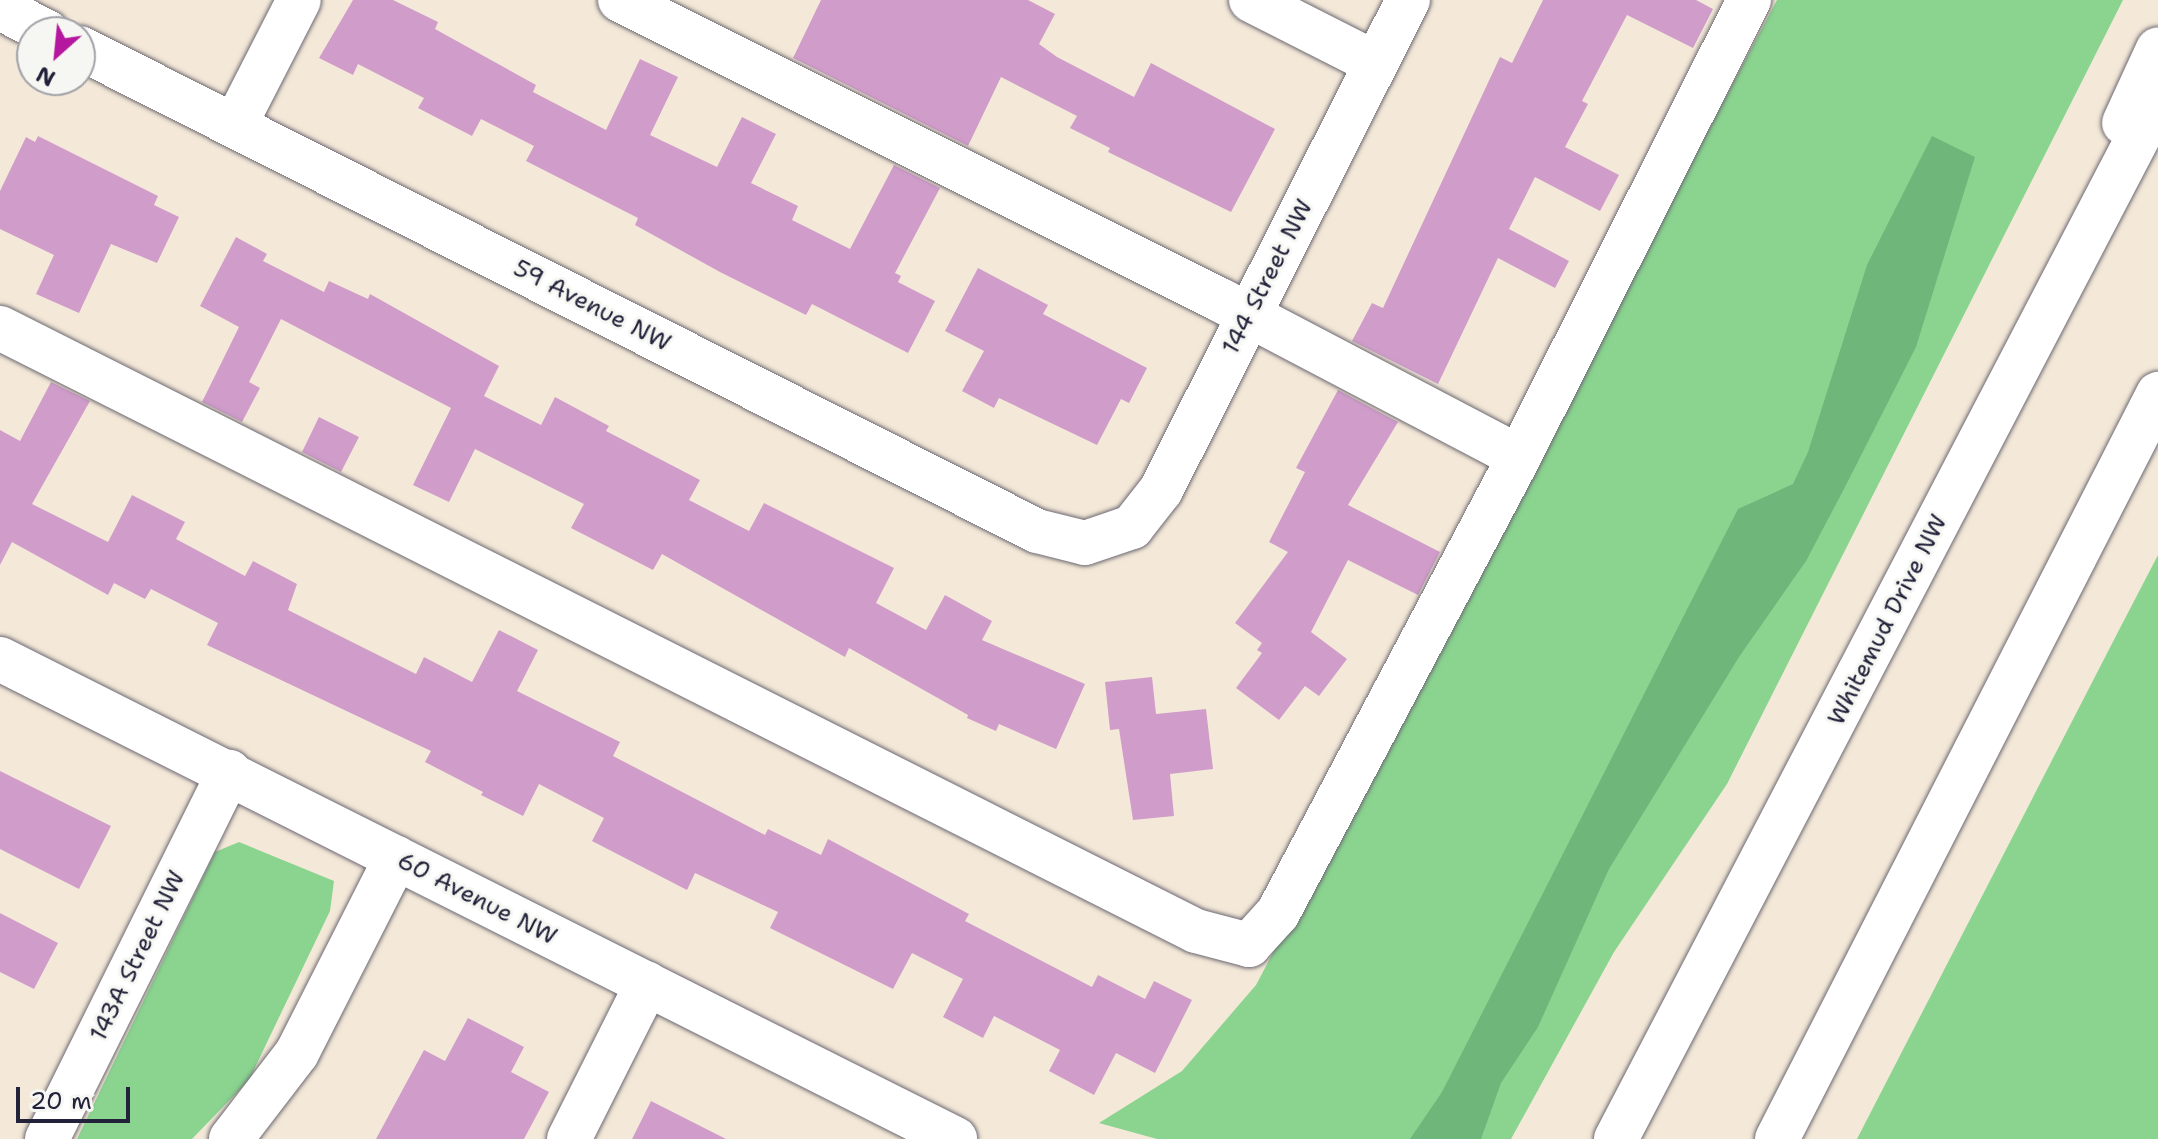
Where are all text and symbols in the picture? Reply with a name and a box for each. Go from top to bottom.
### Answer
north arrow [16,16,96,96]
text: N [31,59,60,93]
street label: 144 Street NW [1217,195,1319,359]
street label: 59 Avenue NW [509,254,675,358]
street label: Whitemud Drive NW [1822,510,1954,730]
street label: 60 Avenue NW [392,846,562,952]
street label: 143A Street NW [84,866,192,1046]
scale bar [20,1071,134,1121]
text: 20 m [30,1085,92,1117]

